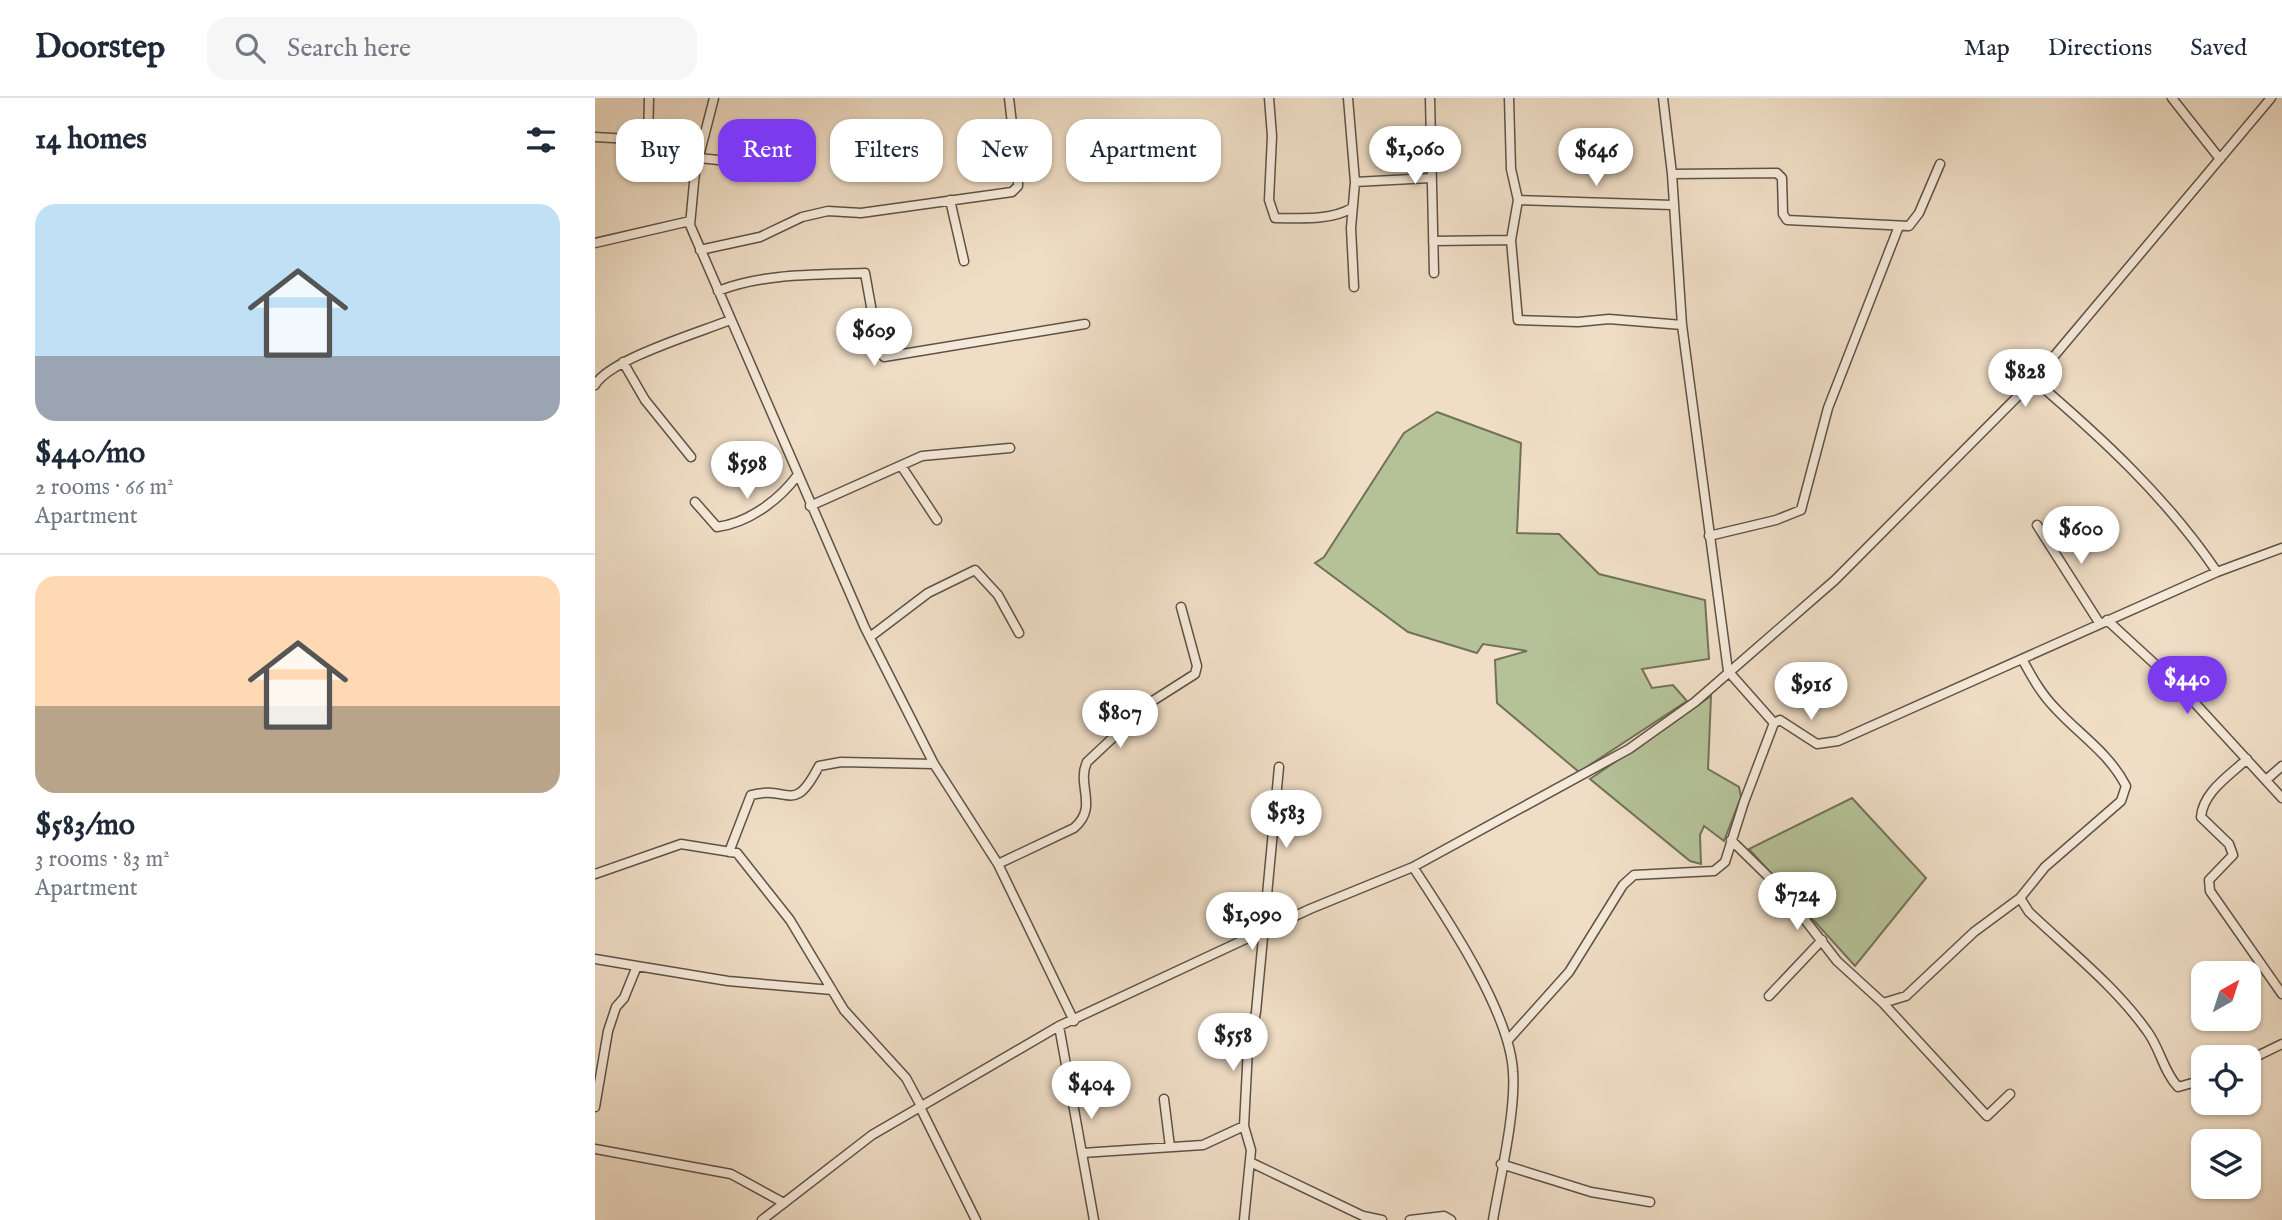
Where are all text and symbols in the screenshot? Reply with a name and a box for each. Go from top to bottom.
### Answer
search box [207,17,697,80]
text: Doorstep [35,27,165,69]
icon: search [231,29,269,67]
text: Search here [287,32,411,65]
text: Map [1964,33,2010,64]
text: Directions [2048,33,2152,64]
text: Saved [2190,33,2247,64]
chip: Buy [616,119,704,182]
chip: Rent [718,119,816,182]
chip: Filters [830,119,943,182]
chip: New [957,119,1052,182]
chip: Apartment [1066,119,1221,182]
text: 14 homes [35,121,147,159]
icon: filters [522,121,560,159]
pin: $1,060 [1358,126,1472,186]
pin: $646 [1555,129,1637,188]
text: $1,060 [1385,134,1445,163]
text: $646 [1574,136,1618,165]
icon: home [235,250,361,376]
pin: $609 [833,308,915,368]
text: $609 [852,316,896,345]
pin: $828 [1984,350,2066,409]
text: $828 [2004,357,2046,386]
text: $440/mo [35,435,145,473]
pin: $598 [706,442,788,501]
text: $598 [727,449,767,478]
text: 2 rooms · 66 m² [35,473,174,502]
text: Apartment [35,502,138,531]
pin: $600 [2040,506,2122,566]
text: $600 [2058,514,2104,543]
icon: home [235,622,361,748]
pin: $440 [2146,656,2228,716]
pin: $916 [1770,662,1852,722]
text: $440 [2164,664,2210,693]
text: $916 [1791,670,1831,699]
pin: $807 [1079,690,1161,750]
text: $807 [1098,698,1142,727]
pin: $583 [1245,790,1327,850]
text: $583 [1267,798,1305,827]
text: $583/mo [35,807,135,845]
text: 3 rooms · 83 m² [35,845,170,874]
pin: $724 [1756,872,1838,932]
text: Apartment [35,874,138,903]
text: $724 [1774,880,1820,909]
pin: $1,090 [1195,892,1309,952]
text: $1,090 [1222,900,1282,929]
north arrow [2191,961,2261,1031]
map controls [2191,961,2261,1199]
pin: $558 [1192,1014,1274,1073]
text: $558 [1214,1021,1252,1050]
button: locate [2191,1045,2261,1115]
pin: $404 [1050,1062,1132,1121]
text: $404 [1068,1069,1114,1098]
button: layers [2191,1129,2261,1199]

